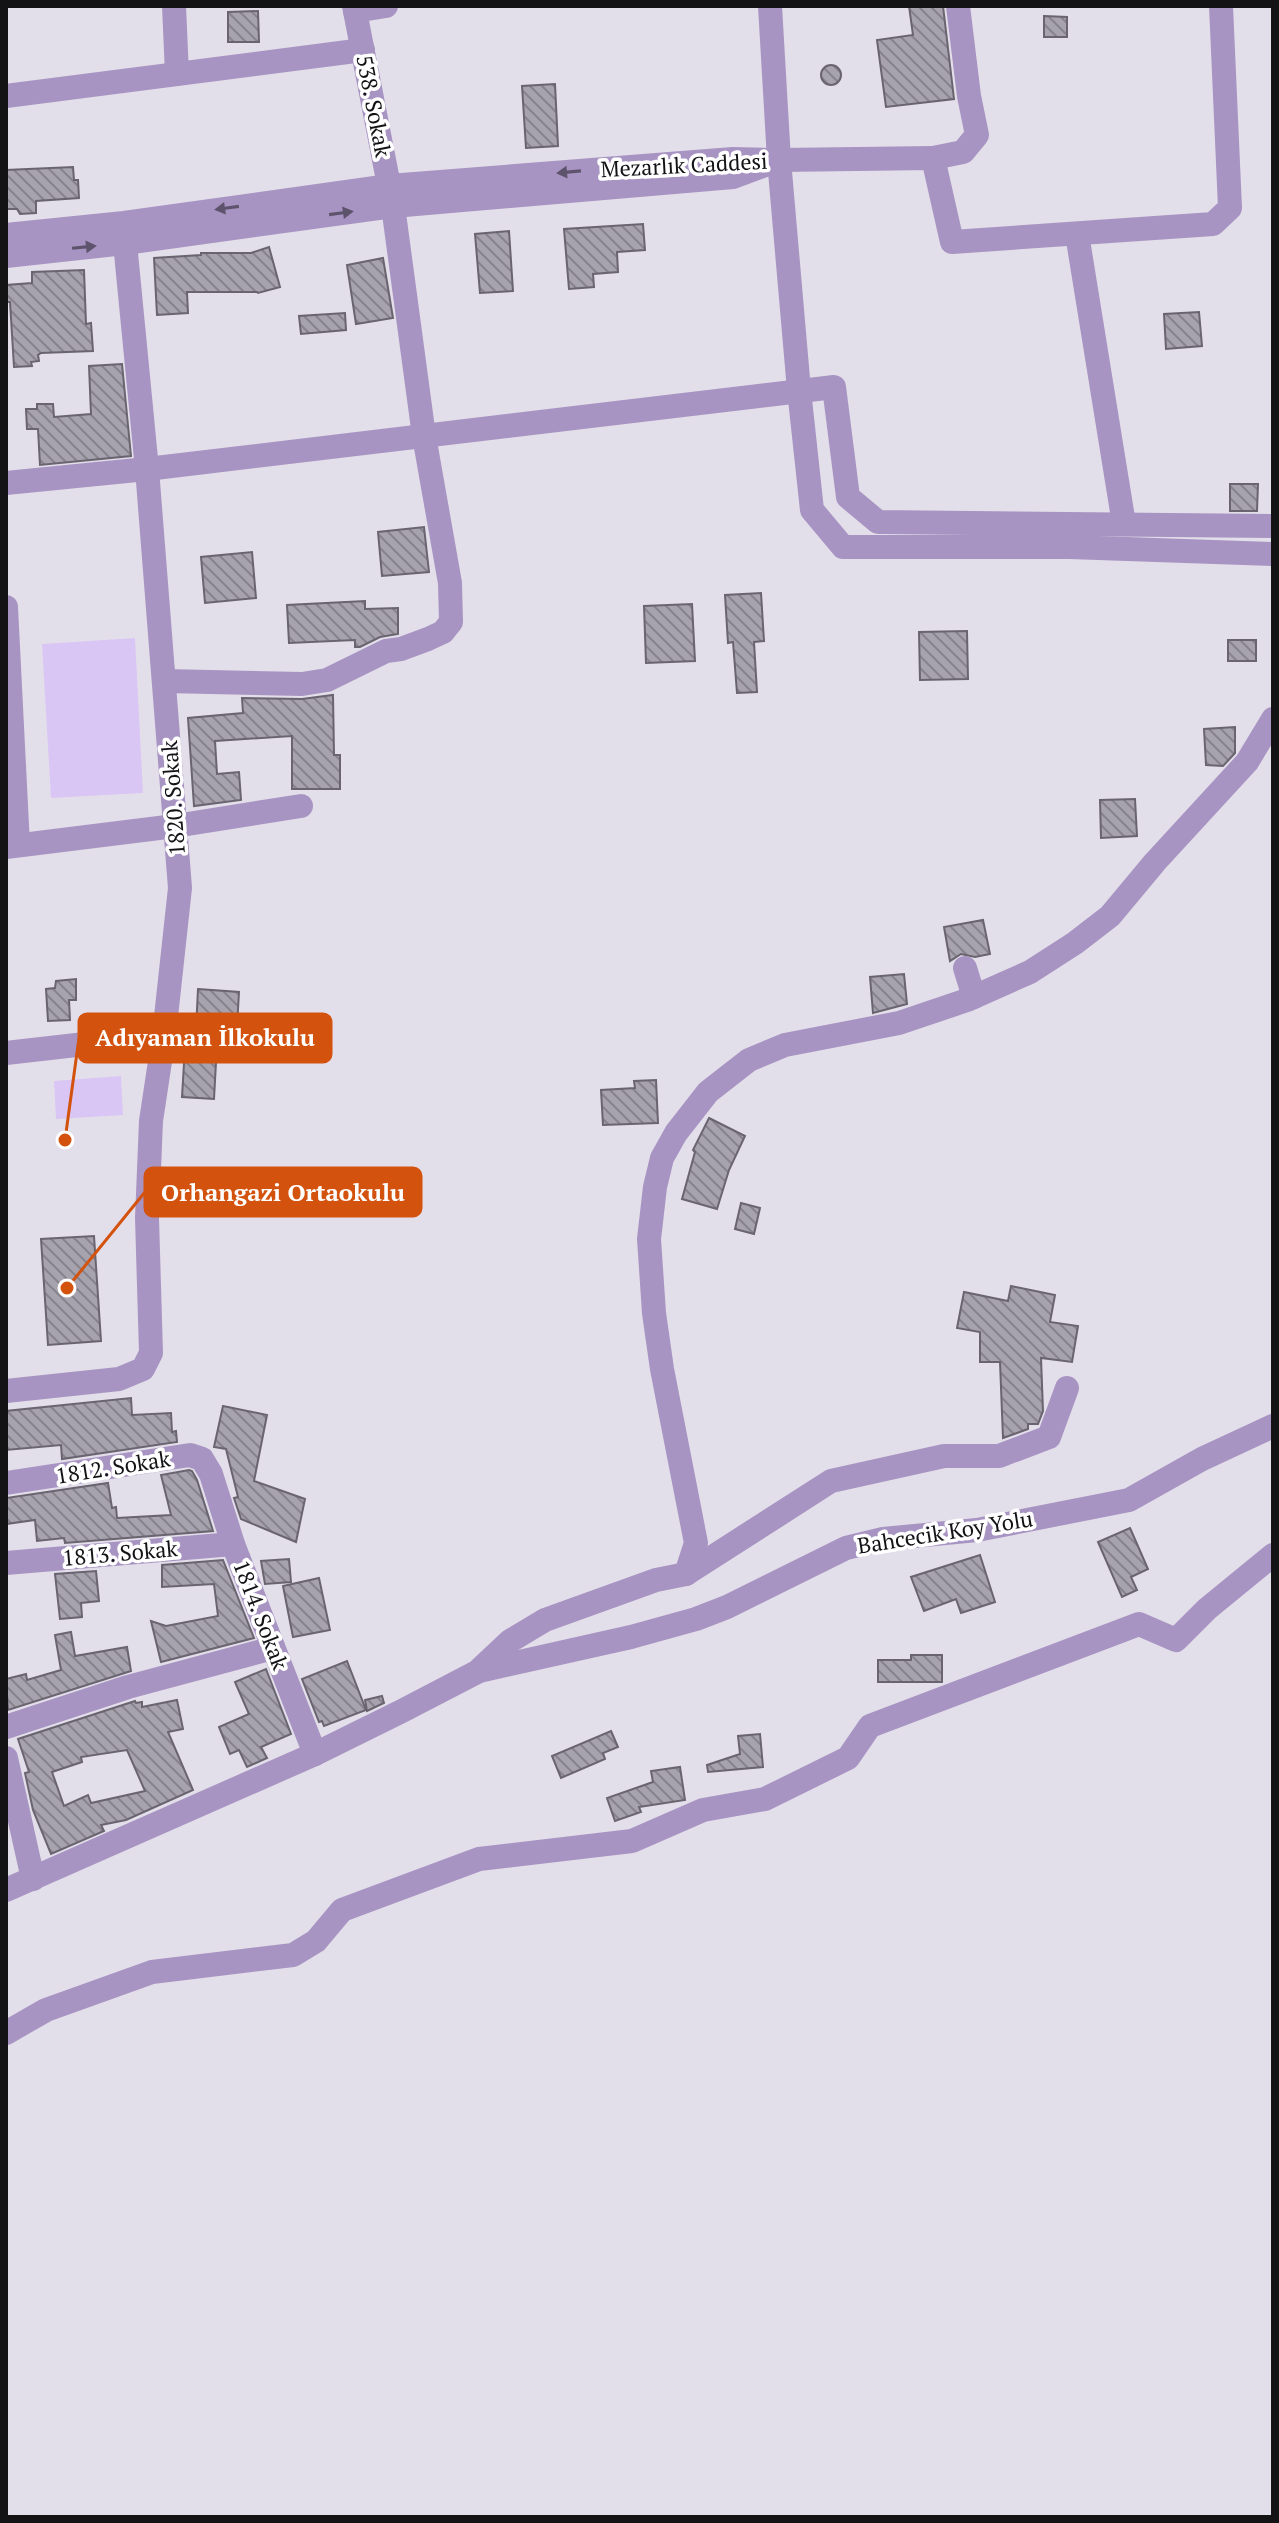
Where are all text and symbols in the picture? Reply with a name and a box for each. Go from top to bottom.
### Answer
street label: 538. Sokak [350,52,399,160]
street label: Mezarlık Caddesi [600,146,768,183]
one-way arrow [556,166,581,179]
one-way arrow [214,202,239,215]
one-way arrow [329,206,354,219]
one-way arrow [71,241,96,254]
street label: 1820. Sokak [154,739,191,857]
callout: Adıyaman İlkokulu [79,1014,331,1062]
text: Adıyaman İlkokulu [95,1021,315,1053]
callout: Orhangazi Ortaokulu [145,1168,421,1216]
text: Orhangazi Ortaokulu [161,1176,405,1208]
street label: 1812. Sokak [54,1443,173,1490]
street label: Bahcecik Koy Yolu [855,1503,1035,1560]
street label: 1813. Sokak [61,1533,179,1572]
street label: 1814. Sokak [227,1556,296,1674]

